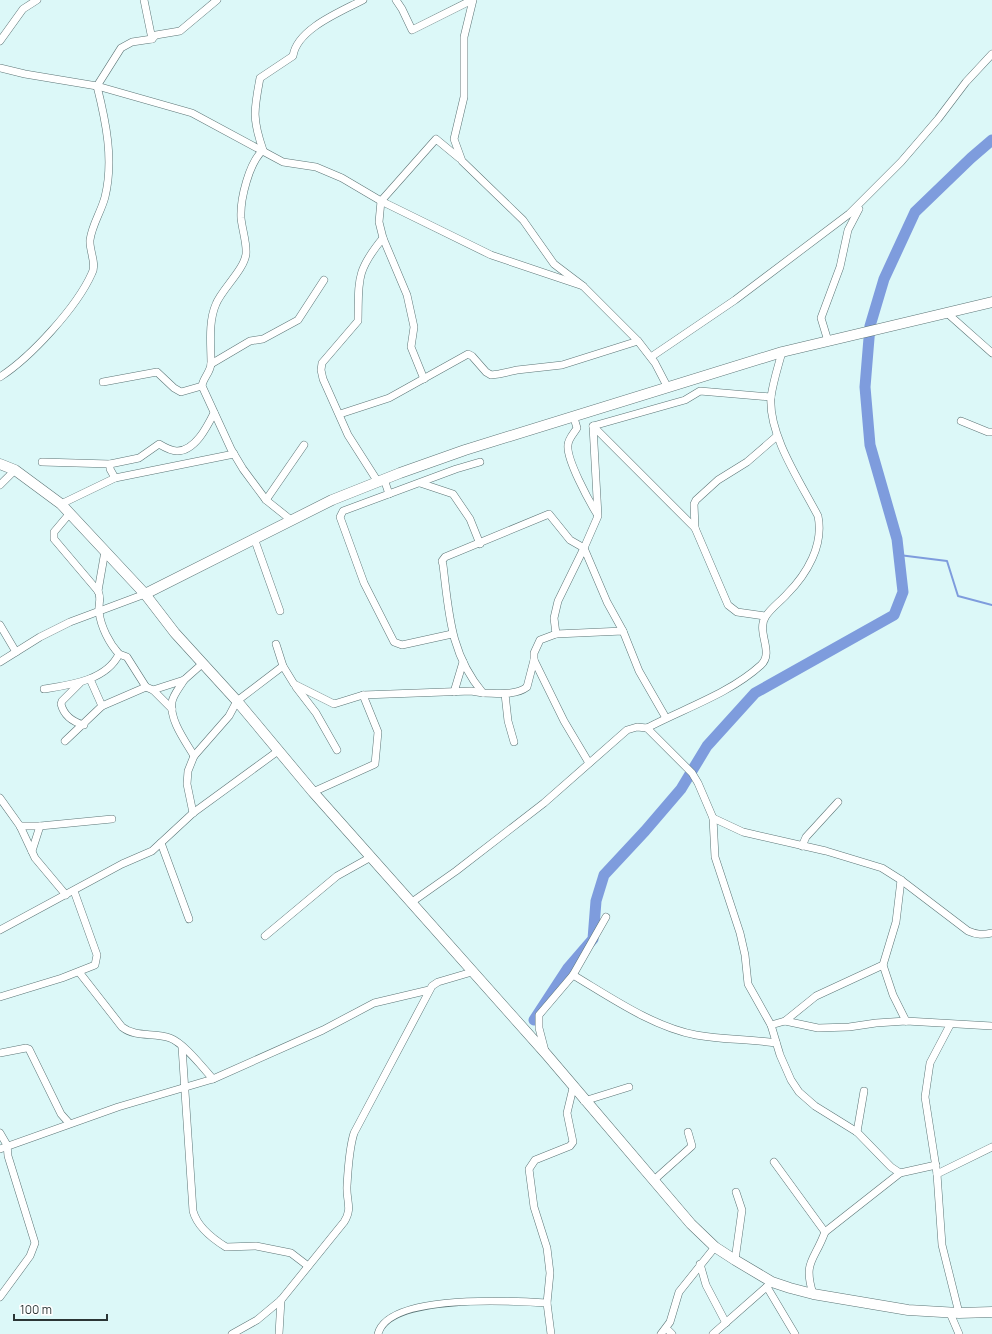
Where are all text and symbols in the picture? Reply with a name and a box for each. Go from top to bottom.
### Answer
scale bar [14,1296,107,1322]
text: 100 m [20,1301,52,1318]

